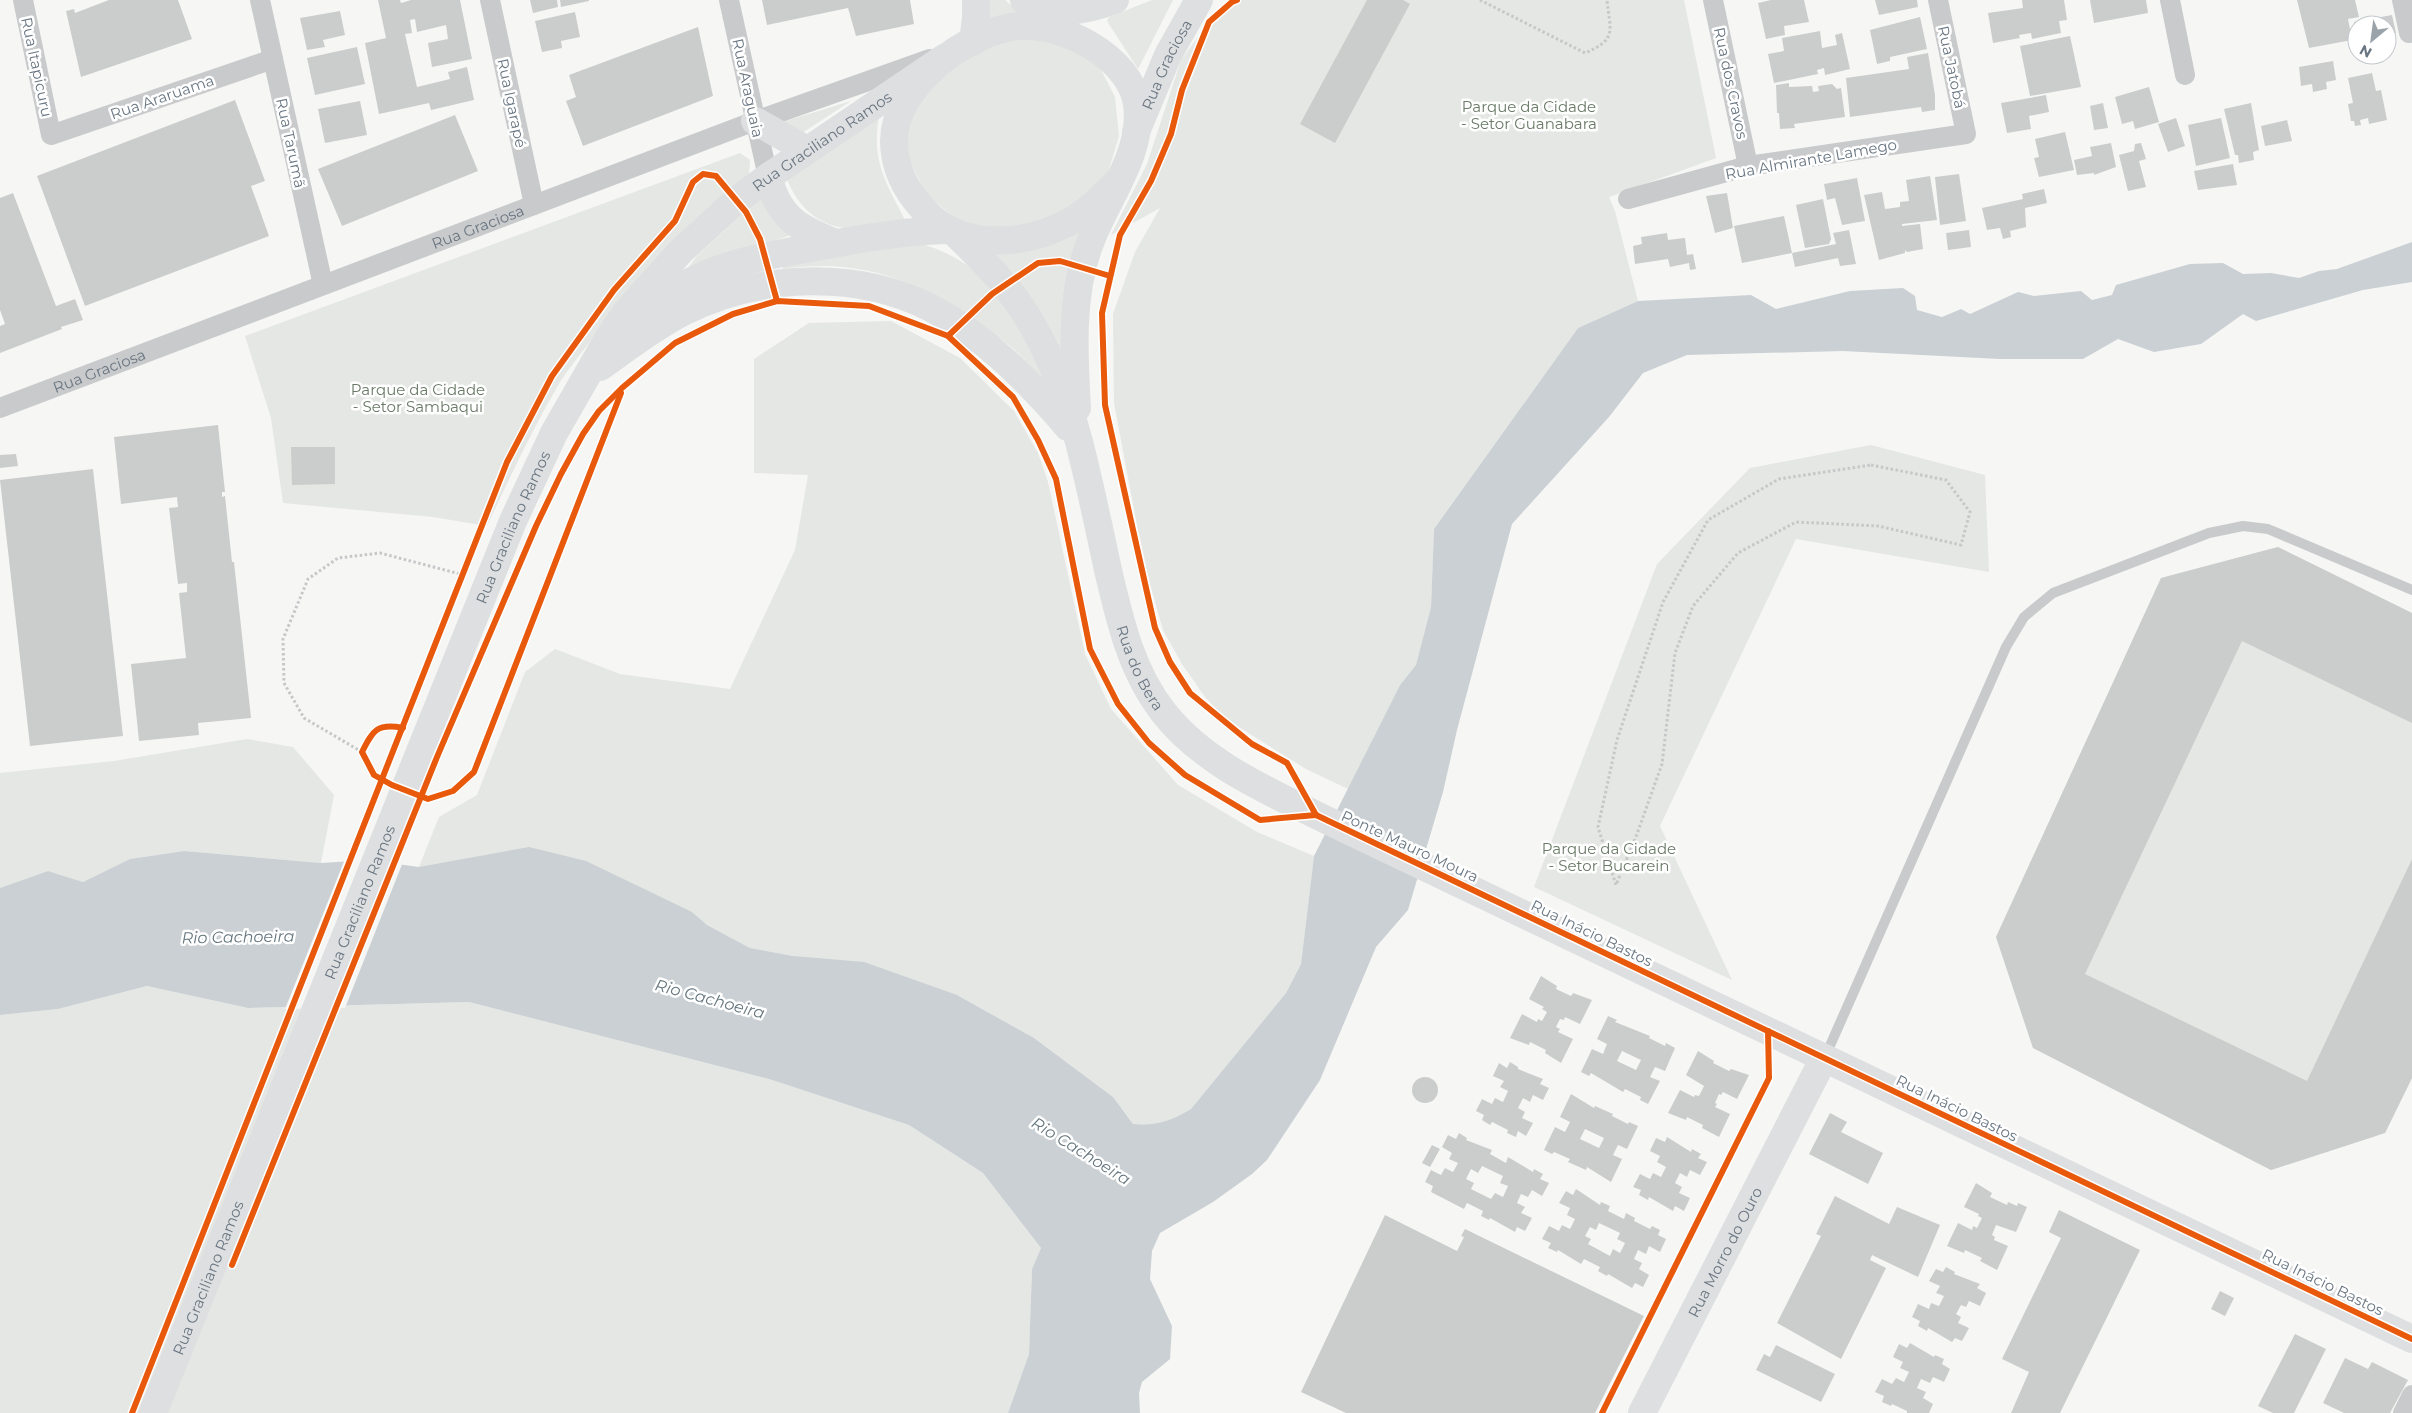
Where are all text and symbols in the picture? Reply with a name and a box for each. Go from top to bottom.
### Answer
street label: Rua Itapicuru [17,15,57,119]
north arrow [2347,15,2397,65]
street label: Rua Graciosa [1137,16,1196,112]
street label: Rua Jatobá [1934,24,1970,110]
street label: Rua dos Cravos [1710,25,1752,141]
street label: Rua Araguaia [728,37,768,139]
text: N [2356,41,2375,62]
street label: Rua Igarapé [493,57,531,149]
street label: Rua Araruama [108,70,216,124]
street label: Rua Graciliano Ramos [748,87,895,195]
street label: Rua Tarumã [272,96,310,190]
park label: Parque da Cidade - Setor Guanabara [1461,97,1597,133]
street label: Rua Almirante Lamego [1724,135,1898,183]
street label: Rua Graciosa [429,200,527,253]
street label: Rua Graciosa [50,344,148,397]
park label: Parque da Cidade - Setor Sambaqui [351,380,485,416]
street label: Rua Graciliano Ramos [471,448,554,606]
street label: Rua do Bera [1113,623,1168,714]
street label: Ponte Mauro Moura [1338,806,1482,886]
street label: Rua Graciliano Ramos [320,822,399,982]
park label: Parque da Cidade - Setor Bucarein [1542,839,1676,875]
street label: Rua Inácio Bastos [1528,895,1656,971]
water label: Rio Cachoeira [181,927,295,947]
water label: Rio Cachoeira [653,975,767,1023]
street label: Rua Inácio Bastos [1893,1070,2021,1146]
water label: Rio Cachoeira [1028,1113,1134,1189]
street label: Rua Morro do Ouro [1683,1184,1766,1320]
street label: Rua Graciliano Ramos [168,1198,247,1358]
street label: Rua Inácio Bastos [2259,1244,2387,1320]

